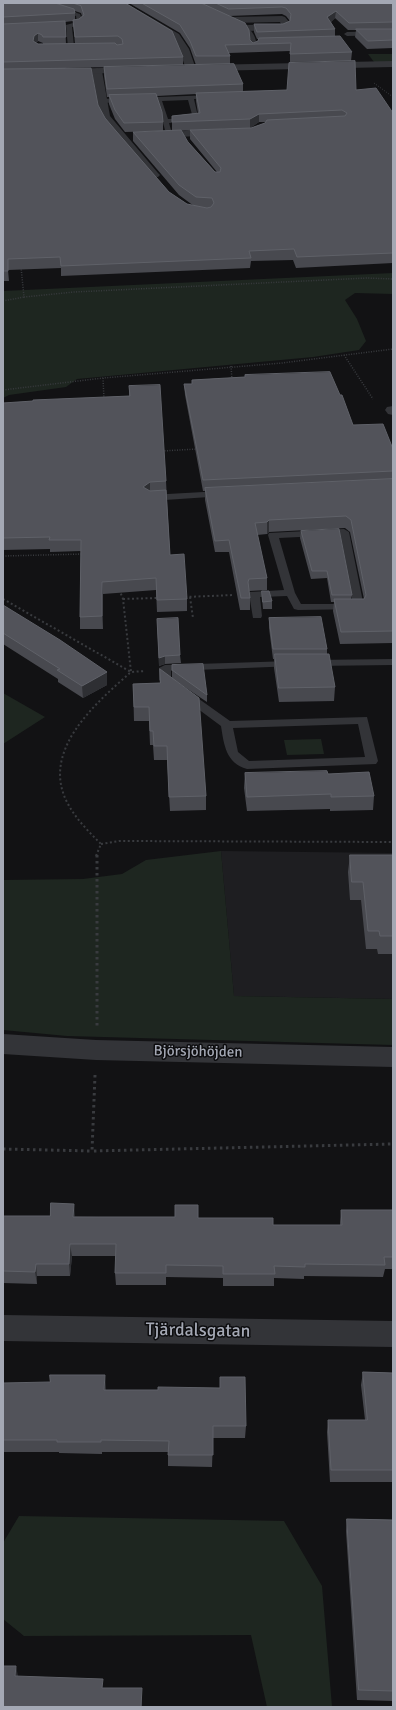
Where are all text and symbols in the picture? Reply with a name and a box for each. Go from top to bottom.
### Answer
street label: Björsjöhöjden [153,1042,243,1062]
street label: Tjärdalsgatan [145,1319,251,1343]

